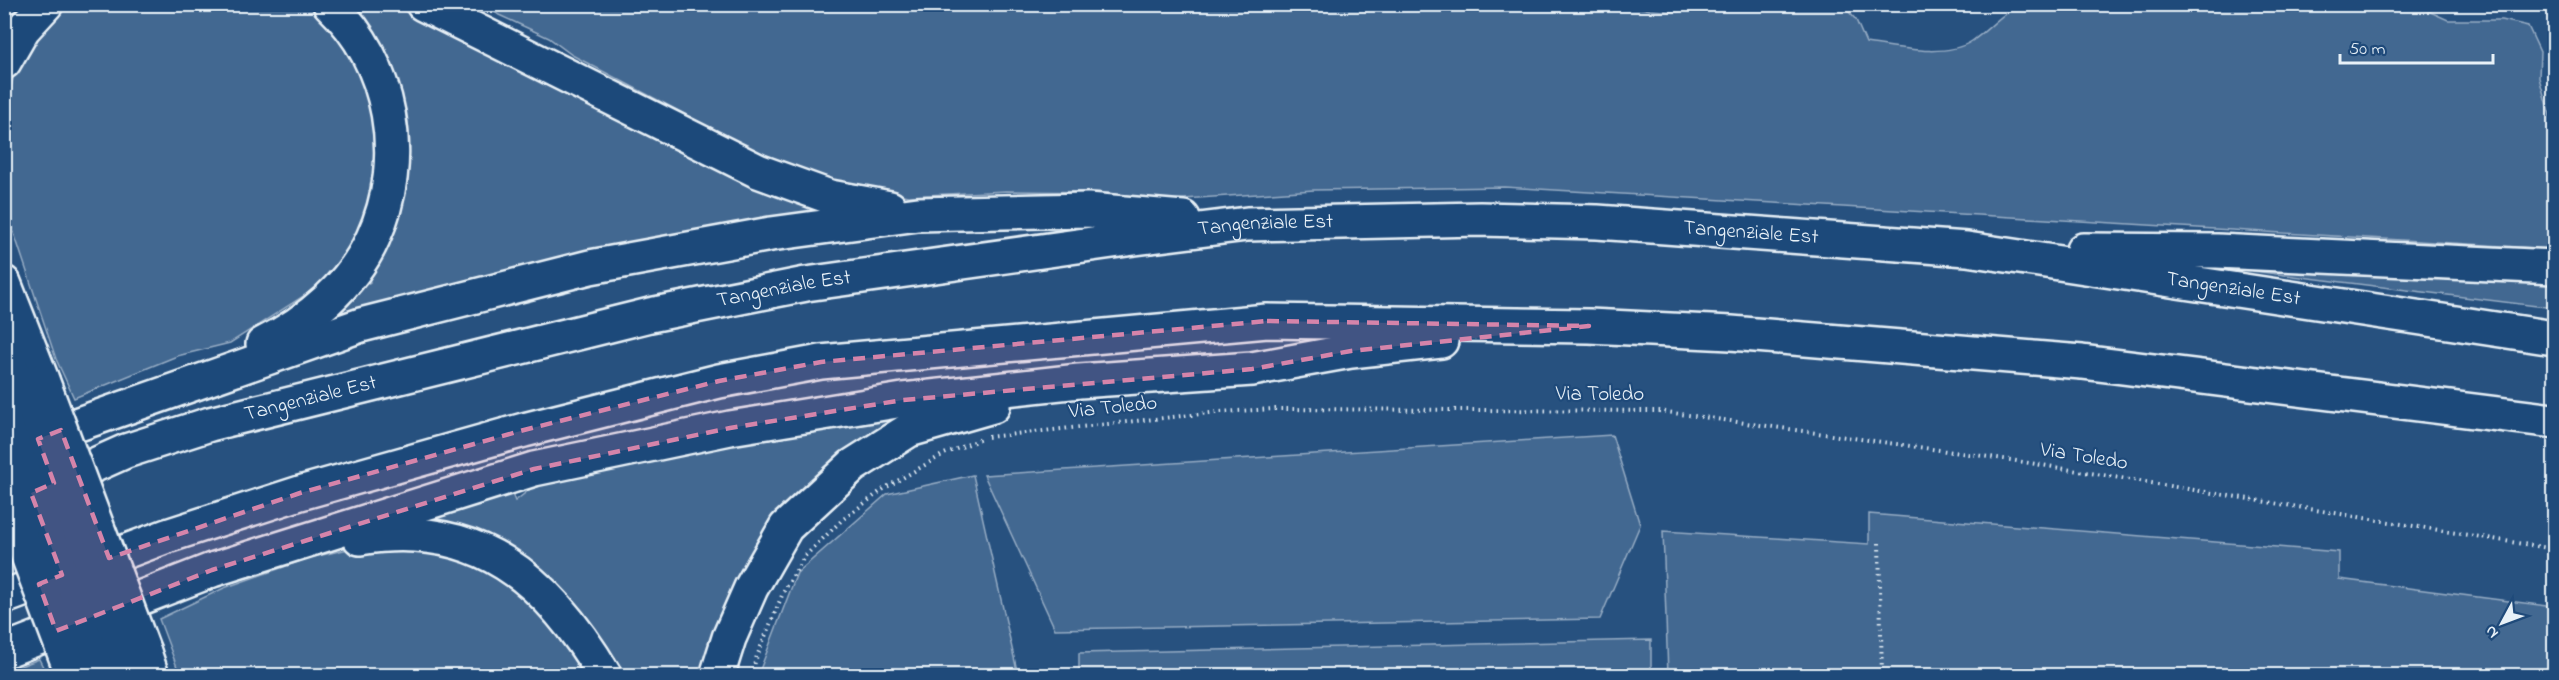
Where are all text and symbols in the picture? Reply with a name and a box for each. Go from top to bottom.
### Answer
scale bar [2340,27,2493,65]
text: 50 m [2349,37,2386,63]
street label: Tangenziale Est [1196,207,1333,245]
street label: Tangenziale Est [1682,213,1820,253]
street label: Tangenziale Est [714,263,853,316]
street label: Tangenziale Est [2164,264,2302,314]
street label: Tangenziale Est [241,368,380,430]
street label: Via Toledo [1555,380,1644,410]
street label: Via Toledo [1066,388,1159,428]
street label: Via Toledo [2037,435,2130,479]
north arrow [2472,593,2532,653]
text: N [2479,619,2505,643]

